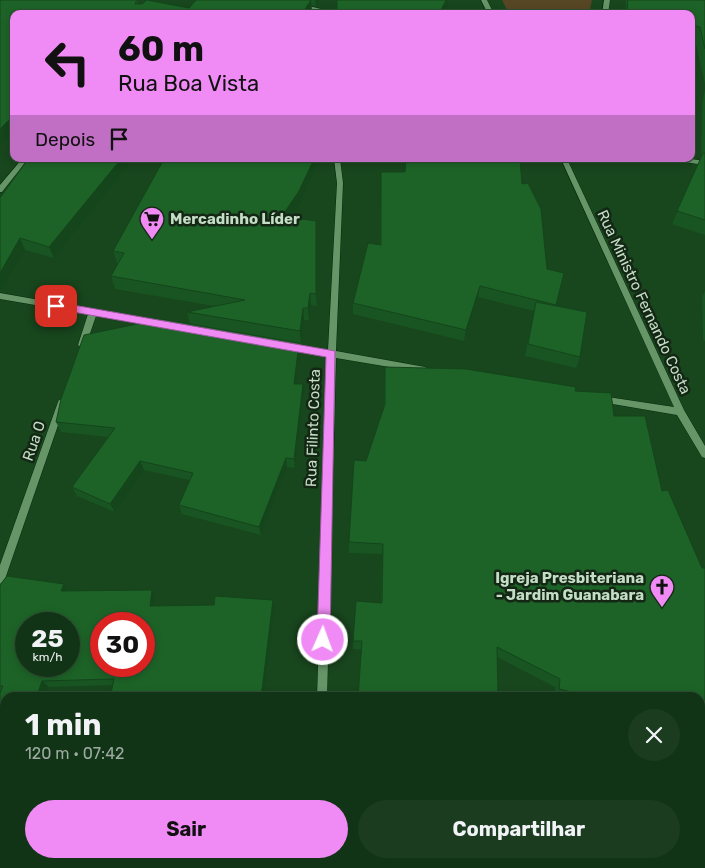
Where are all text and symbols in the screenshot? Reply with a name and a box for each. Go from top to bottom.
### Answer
text: 60 m [118,28,204,70]
icon: left [35,30,100,95]
text: Rua Boa Vista [118,70,259,97]
icon: arrive [105,125,133,153]
text: Depois [35,128,95,151]
supermarket icon: Mercadinho Líder [139,206,165,240]
street label: Rua Ministro Fernando Costa [593,207,695,397]
place label: Mercadinho Líder [170,210,300,228]
pin [35,285,77,327]
icon: arrive [42,292,70,320]
street label: Rua Filinto Costa [302,369,324,487]
street label: Rua O [19,419,49,463]
place label: Igreja Presbiteriana - Jardim Guanabara [495,569,644,604]
church icon: Igreja Presbiteriana - Jardim Guanabara [649,574,675,608]
speed limit sign: 30 [90,612,155,677]
position arrow [296,613,348,665]
text: 25 [31,624,64,653]
text: km/h [33,650,62,664]
text: 1 min [25,707,102,743]
button: close [628,709,680,761]
text: 120 m · 07:42 [25,744,124,763]
button: Sair [25,800,348,858]
button: Compartilhar [358,800,680,858]

